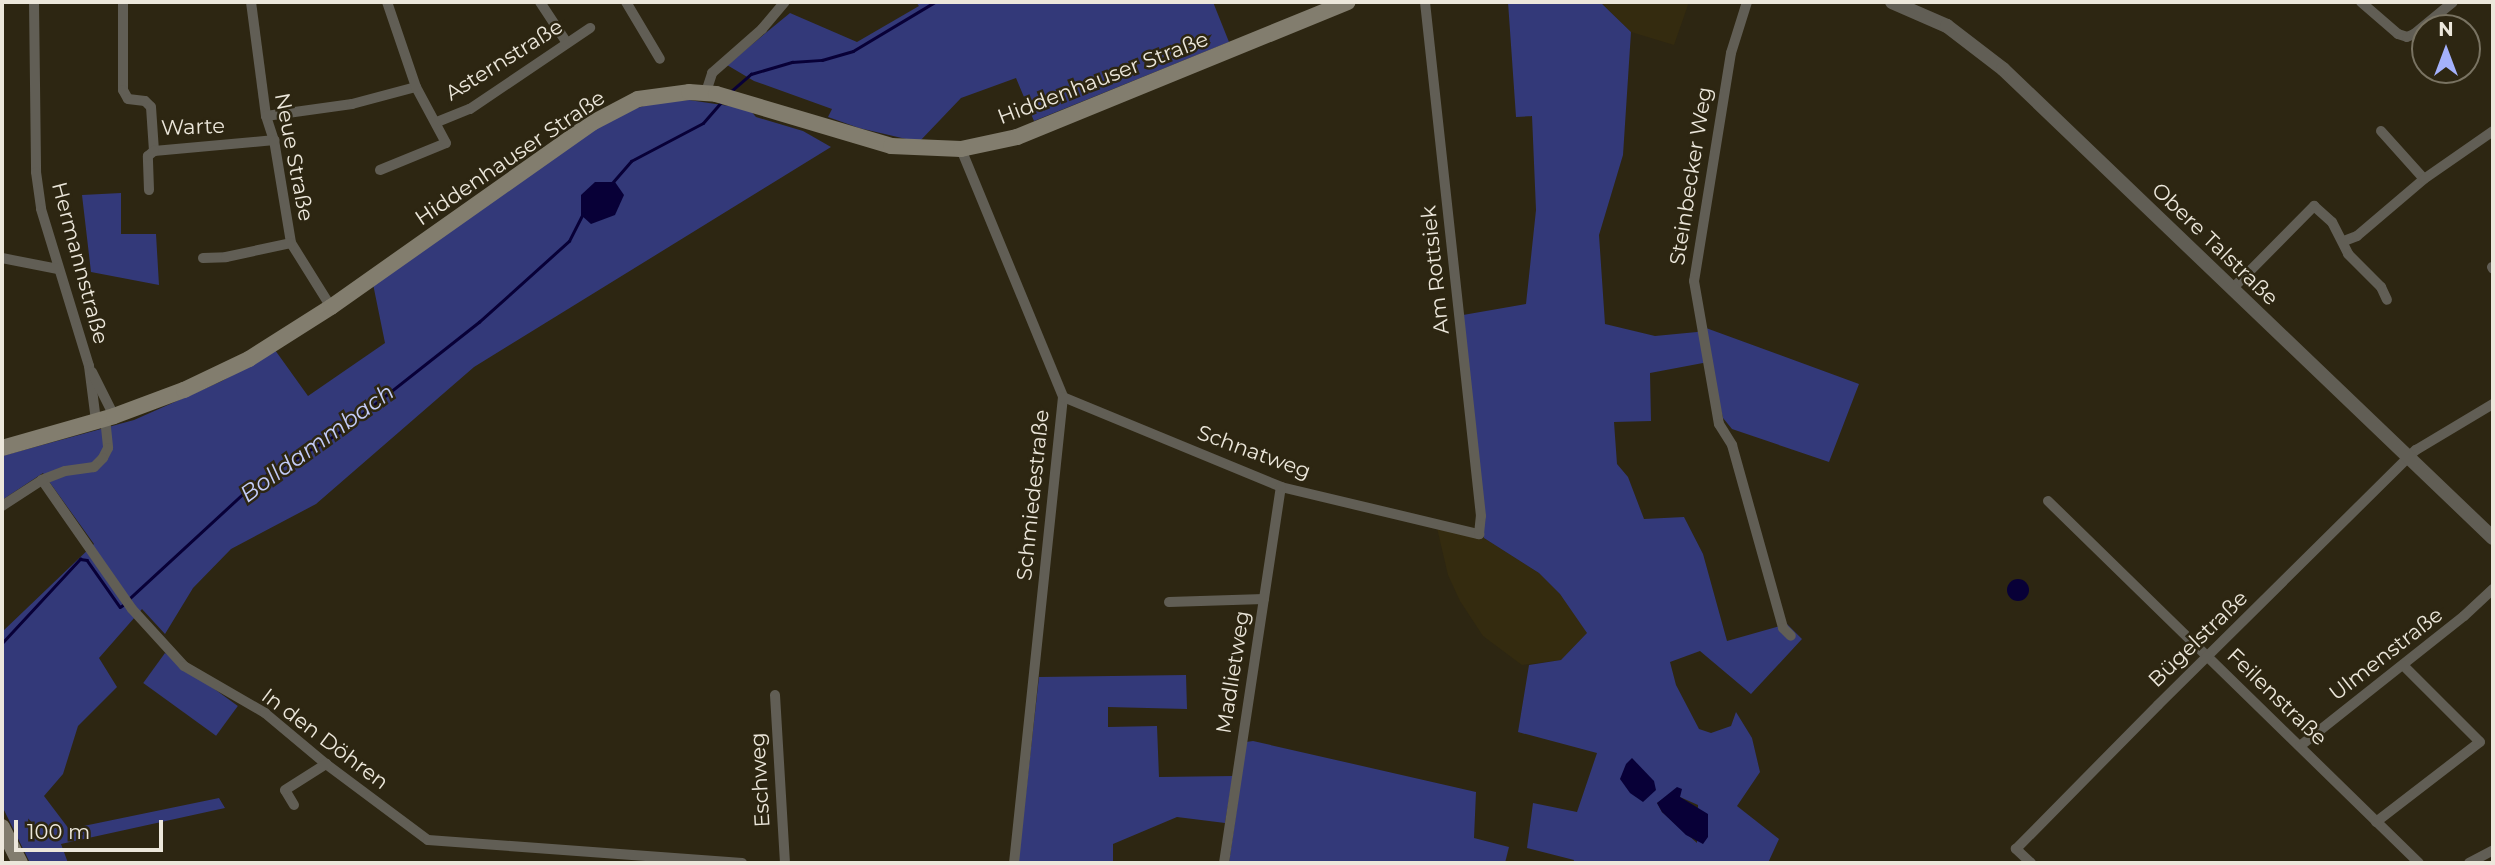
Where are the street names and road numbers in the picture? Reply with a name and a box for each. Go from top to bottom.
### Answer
street label: Asternstraße [441,14,567,106]
street label: Hiddenhauser Straße [994,26,1212,130]
street label: Hiddenhauser Straße [410,85,610,231]
street label: Steinbecker Weg [1664,85,1718,267]
street label: Neue Straße [269,91,319,223]
street label: Warte [161,113,225,141]
street label: Obere Talstraße [2147,177,2283,311]
street label: Hermannstraße [46,179,114,347]
street label: Am Rottsiek [1416,204,1454,336]
street label: Schmiedestraße [1011,408,1055,582]
street label: Schnatweg [1194,420,1314,484]
street label: Bügelstraße [2143,585,2253,693]
street label: Ulmenstraße [2324,602,2448,706]
street label: Madlietweg [1211,609,1255,735]
street label: Feilenstraße [2222,643,2332,751]
street label: In den Döhren [257,683,393,795]
street label: Eschweg [745,732,775,828]

